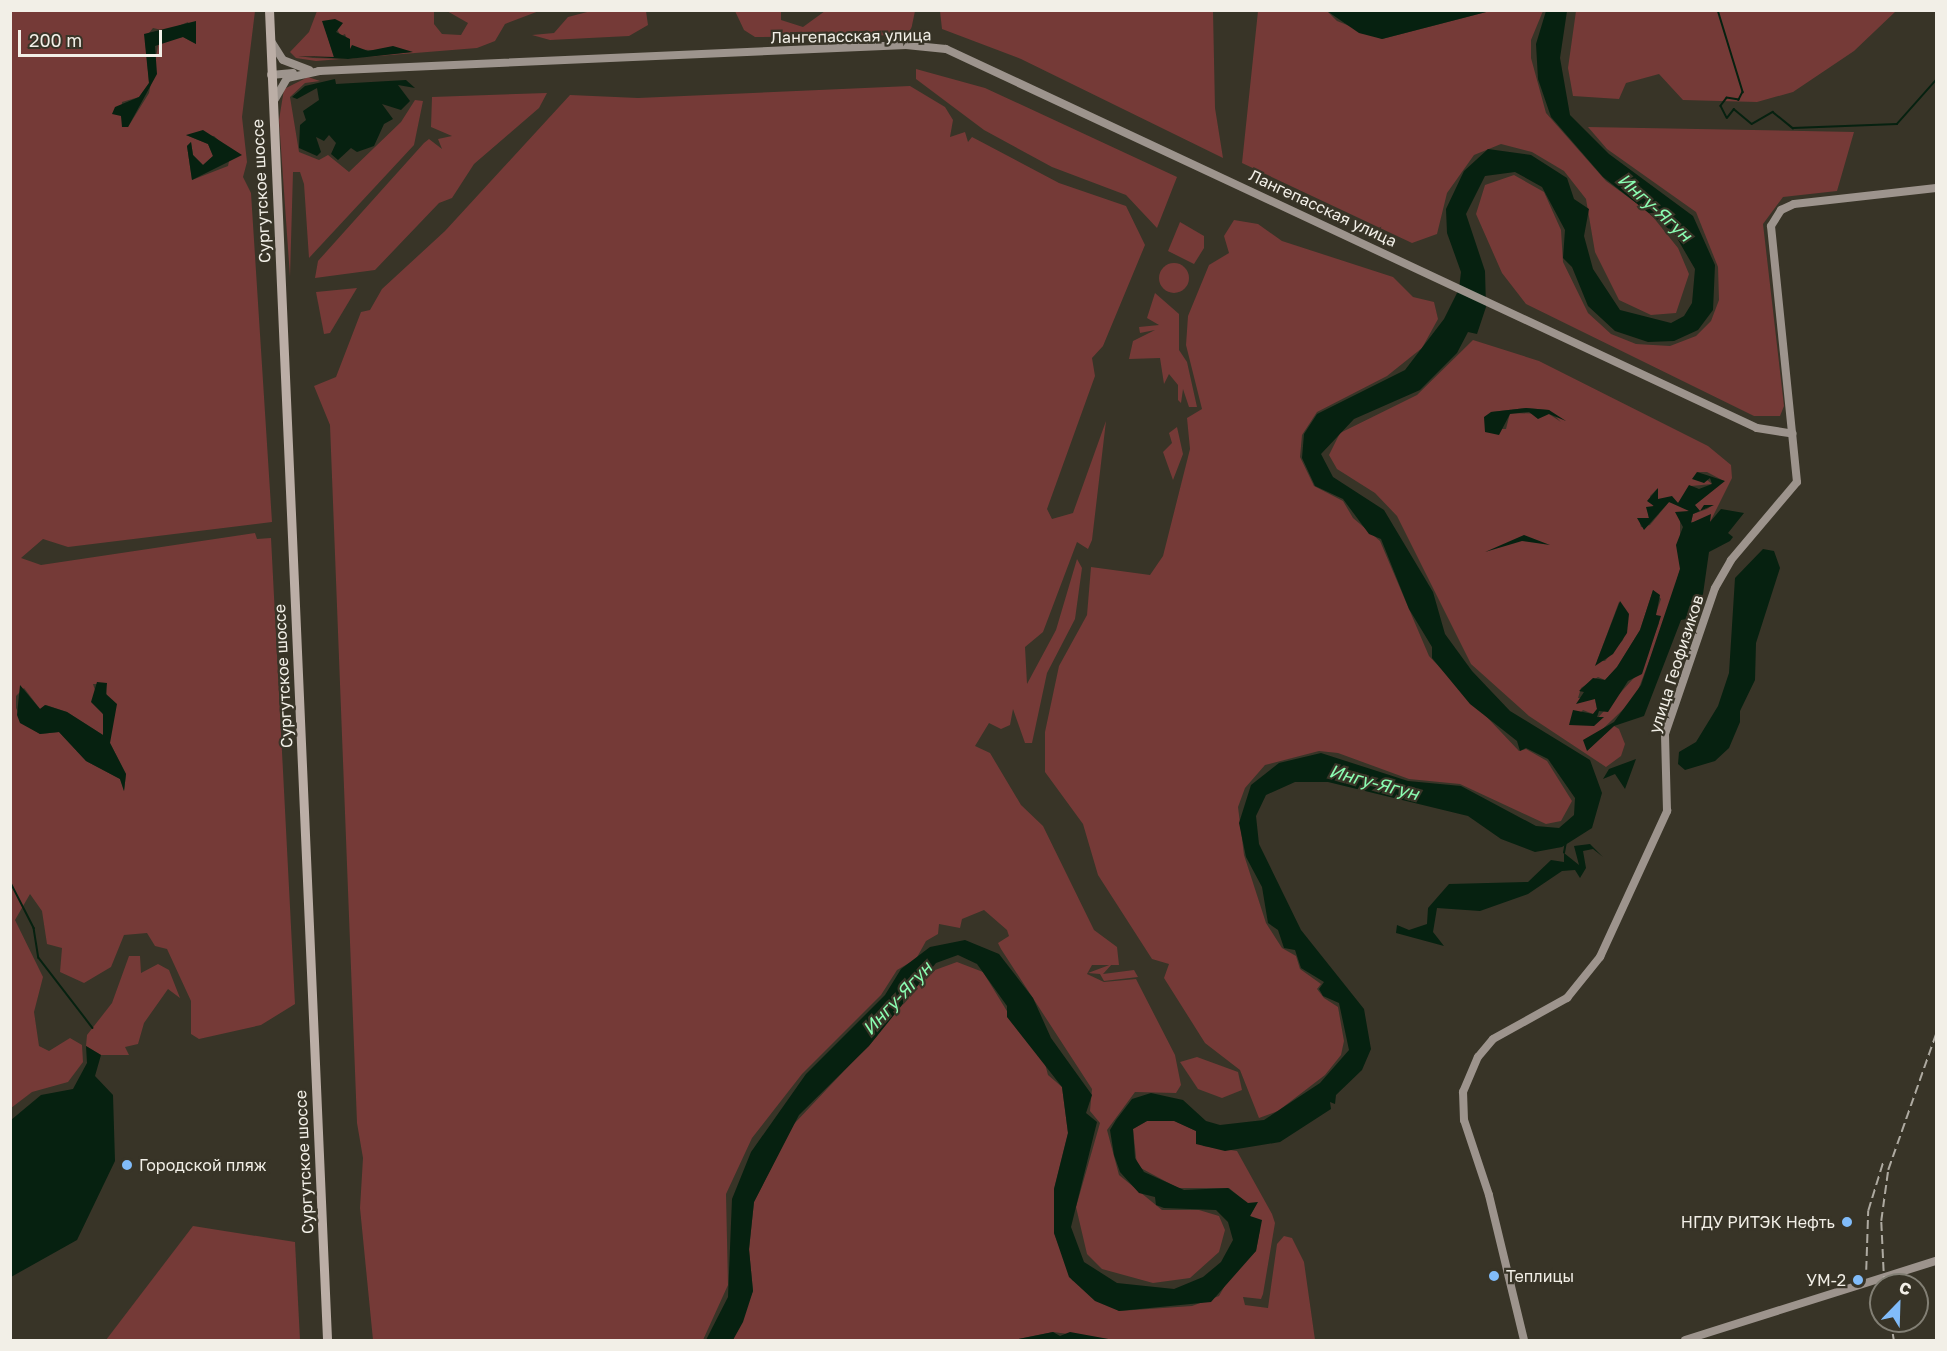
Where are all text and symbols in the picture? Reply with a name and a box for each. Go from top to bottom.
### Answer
scale bar [21,18,165,56]
street label: Лангепасская улица [770,25,932,47]
text: 200 m [29,29,82,51]
street label: Сургутское шоссе [248,119,274,263]
street label: Лангепасская улица [1246,165,1400,251]
water label: Ингу-Ягун [1614,168,1696,246]
street label: улица Геофизиков [1645,592,1707,736]
street label: Сургутское шоссе [270,604,296,748]
water label: Ингу-Ягун [1327,760,1421,804]
water label: Ингу-Ягун [858,957,936,1039]
street label: Сургутское шоссе [291,1090,317,1234]
place label: Городской пляж [139,1155,267,1175]
marker: Городской пляж [120,1158,134,1172]
place label: НГДУ РИТЭК Нефть [1681,1212,1835,1232]
marker: НГДУ РИТЭК Нефть [1840,1215,1854,1229]
place label: Теплицы [1506,1266,1574,1286]
marker: Теплицы [1487,1269,1501,1283]
place label: УМ-2 [1806,1270,1846,1290]
marker: УМ-2 [1851,1273,1865,1287]
north arrow [1869,1273,1929,1333]
text: С [1896,1277,1914,1300]

